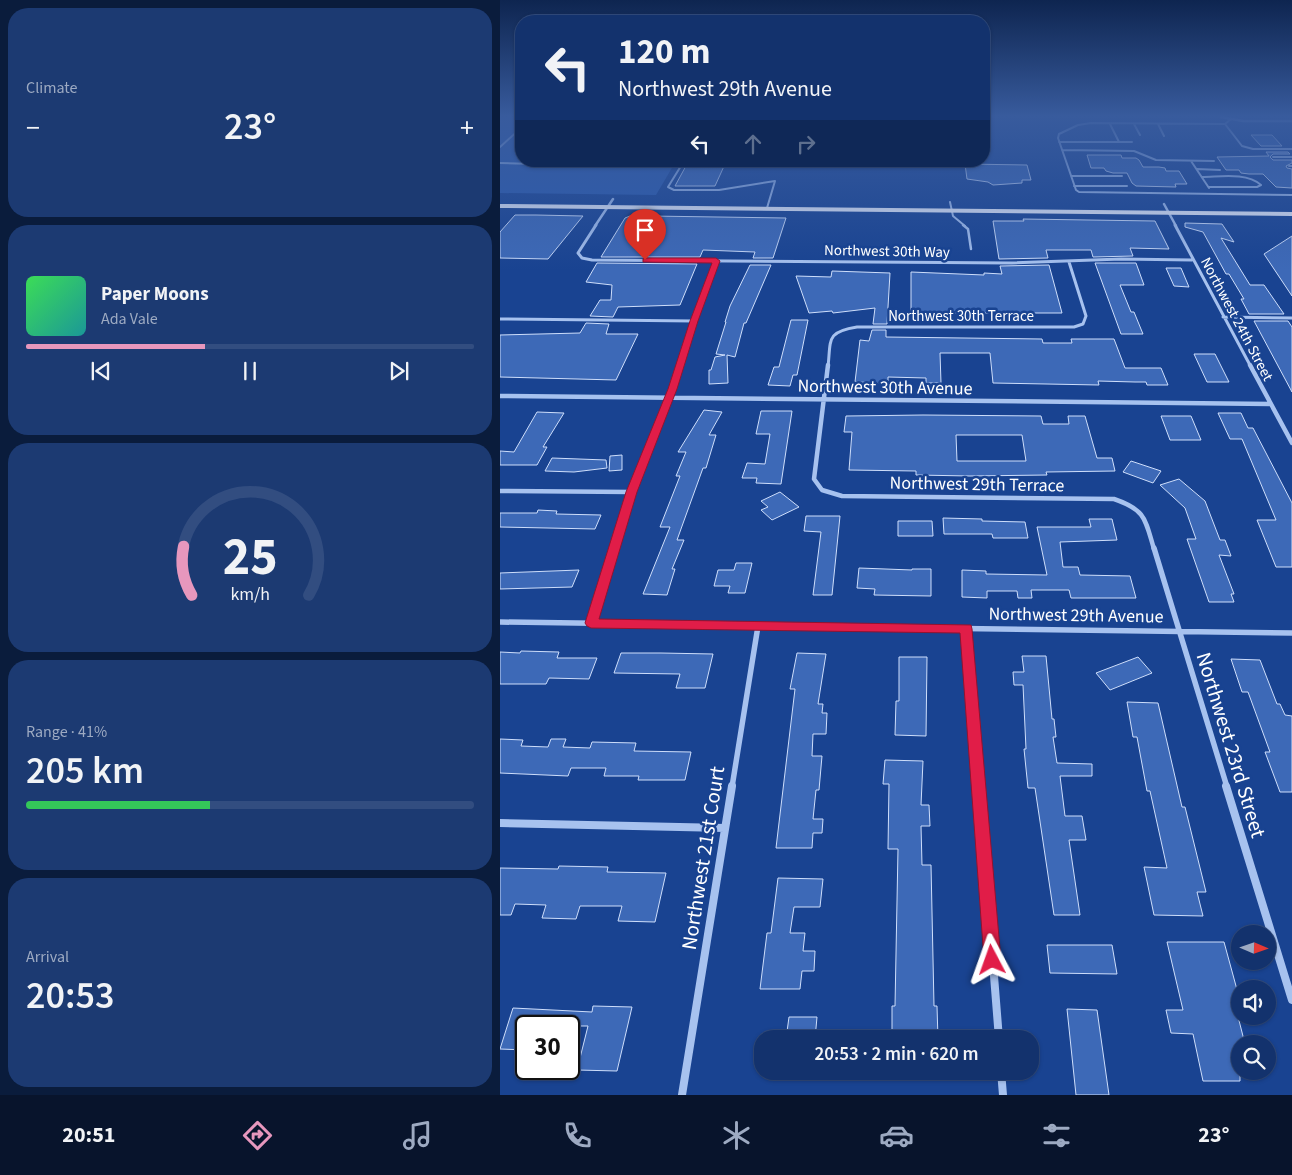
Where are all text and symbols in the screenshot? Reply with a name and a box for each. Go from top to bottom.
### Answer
text: 120 m [618,27,710,77]
icon: left [535,35,600,100]
text: Northwest 29th Avenue [618,73,832,105]
text: Climate [26,77,77,99]
text: 23° [224,100,276,154]
text: − [26,108,40,148]
text: + [460,108,474,148]
icon: left [686,130,714,158]
icon: ahead [739,130,767,158]
icon: right [792,130,820,158]
pin [624,209,666,260]
icon: arrive [631,216,659,244]
street label: Northwest 30th Way [824,240,950,263]
street label: Northwest 24th Street [1195,254,1278,385]
text: Paper Moons [101,281,209,308]
street label: Northwest 30th Terrace [888,306,1034,327]
text: Ada Vale [101,308,158,330]
icon: previous [87,357,115,385]
icon: pause [236,357,264,385]
icon: next [385,357,413,385]
street label: Northwest 30th Avenue [797,373,973,402]
street label: Northwest 29th Terrace [889,470,1065,499]
text: 25 [223,521,277,595]
text: km/h [230,582,270,607]
street label: Northwest 29th Avenue [988,601,1164,630]
street label: Northwest 23rd Street [1189,649,1273,841]
text: Range · 41% [26,721,107,743]
text: 205 km [26,744,144,798]
street label: Northwest 21st Court [674,764,732,952]
north arrow [1231,925,1276,970]
map controls [1231,925,1276,1080]
position arrow [965,933,1017,985]
text: Arrival [26,946,69,968]
text: 20:53 [26,969,114,1023]
button: sound [1231,980,1276,1025]
speed limit sign: 30 [515,1015,580,1080]
button: search [1231,1035,1276,1080]
text: 20:53 · 2 min · 620 m [814,1041,979,1068]
icon: directions [240,1118,275,1153]
icon: music [400,1118,435,1153]
icon: phone [560,1118,595,1153]
icon: climate [719,1118,754,1153]
icon: car [879,1118,914,1153]
icon: filters [1039,1118,1074,1153]
text: 20:51 [62,1119,115,1151]
text: 23° [1198,1119,1230,1151]

